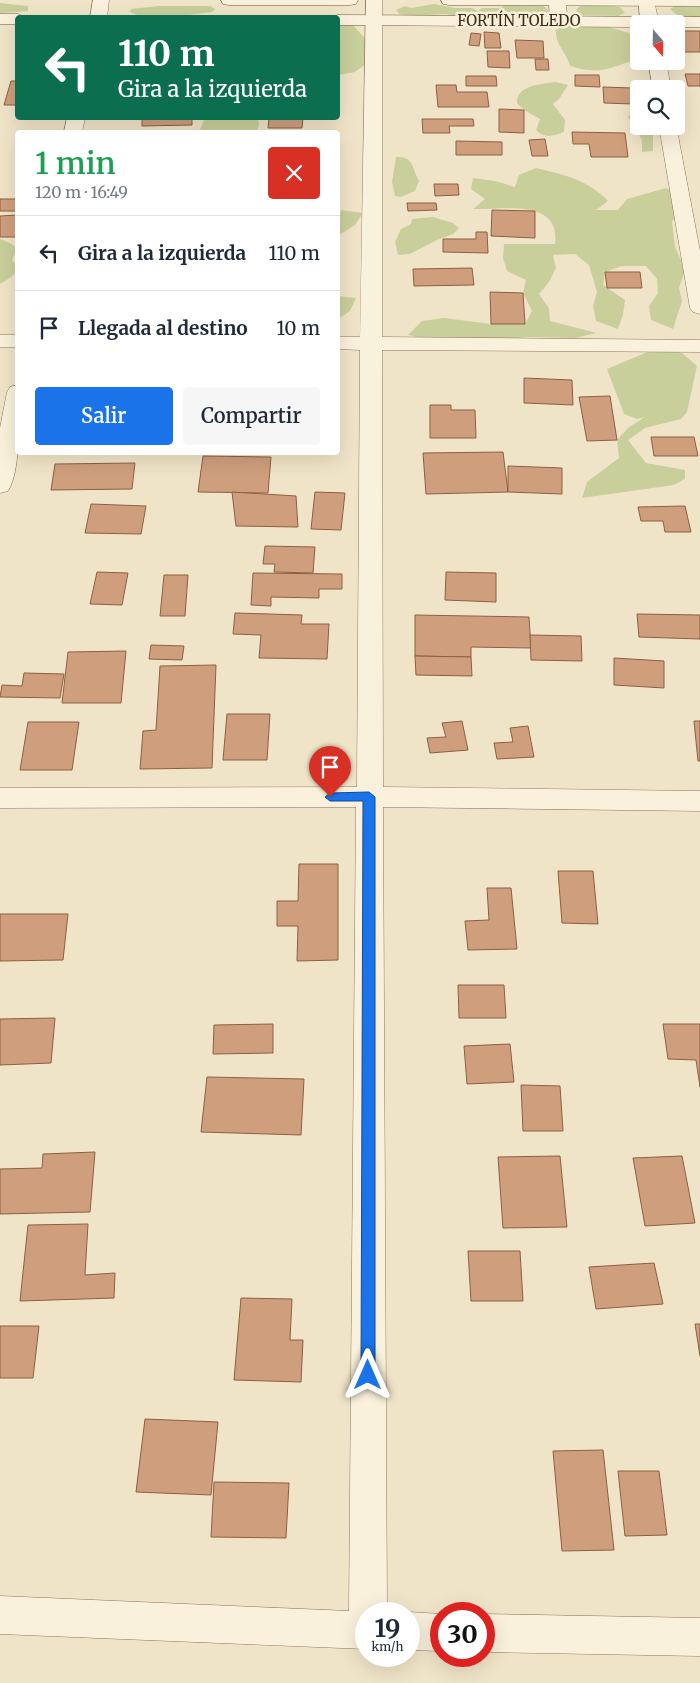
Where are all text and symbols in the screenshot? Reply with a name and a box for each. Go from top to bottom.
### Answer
street label: FORTÍN TOLEDO [457,10,581,30]
north arrow [630,15,685,70]
map controls [630,15,685,135]
text: 110 m [118,32,215,76]
icon: left [35,35,100,100]
text: Gira a la izquierda [118,75,307,103]
button: search [630,80,685,135]
text: 1 min [35,144,116,182]
button: close [268,147,320,199]
text: 120 m · 16:49 [35,182,128,202]
icon: left [35,239,63,267]
text: Gira a la izquierda [78,241,246,265]
text: 110 m [269,241,320,265]
icon: arrive [35,314,63,342]
text: Llegada al destino [78,316,248,340]
text: 10 m [277,316,320,340]
button: Salir [35,387,173,445]
button: Compartir [183,387,320,445]
pin [309,746,351,797]
icon: arrive [316,753,344,781]
position arrow [341,1348,393,1400]
speed limit sign: 30 [430,1602,495,1667]
text: 19 [375,1612,400,1644]
text: km/h [372,1639,403,1654]

